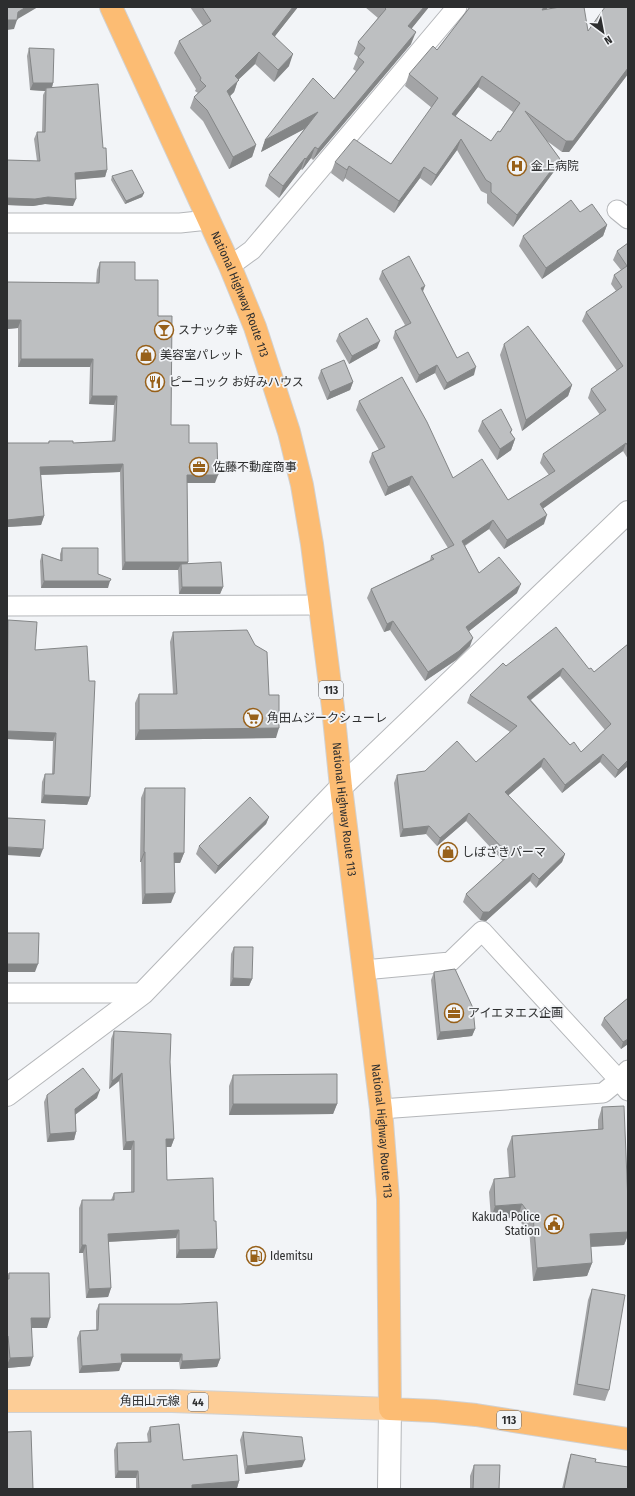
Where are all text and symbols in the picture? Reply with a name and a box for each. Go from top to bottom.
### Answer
north arrow [583,12,623,52]
text: N [602,33,614,47]
hospital icon: 金上病院 [506,155,528,177]
place label: 金上病院 [531,159,579,173]
street label: National Highway Route 113 [208,229,271,359]
bar icon: スナック幸 [153,319,175,341]
place label: スナック幸 [178,323,238,337]
shop icon: 美容室パレット [135,344,157,366]
place label: 美容室パレット [160,348,244,362]
restaurant icon: ピーコック お好みハウス [144,371,166,393]
place label: ピーコック お好みハウス [169,375,304,389]
office icon: 佐藤不動産商事 [188,456,210,478]
place label: 佐藤不動産商事 [213,460,297,474]
road number: 113 [319,681,343,699]
supermarket icon: 角田ムジークシューレ [242,707,264,729]
place label: 角田ムジークシューレ [267,711,387,725]
street label: National Highway Route 113 [330,742,359,877]
shop icon: しばざきパーマ [437,841,459,863]
place label: しばざきパーマ [462,845,546,859]
office icon: アイエヌエス企画 [443,1002,465,1024]
place label: アイエヌエス企画 [468,1006,563,1020]
street label: National Highway Route 113 [368,1063,395,1199]
place label: Kakuda Police Station [472,1210,540,1238]
public building icon: Kakuda Police Station [543,1213,565,1235]
fuel station icon: Idemitsu [245,1245,267,1267]
place label: Idemitsu [270,1249,313,1263]
road number: 44 [188,1393,208,1411]
street label: 角田山元線 [120,1394,180,1408]
road number: 113 [497,1411,521,1429]

